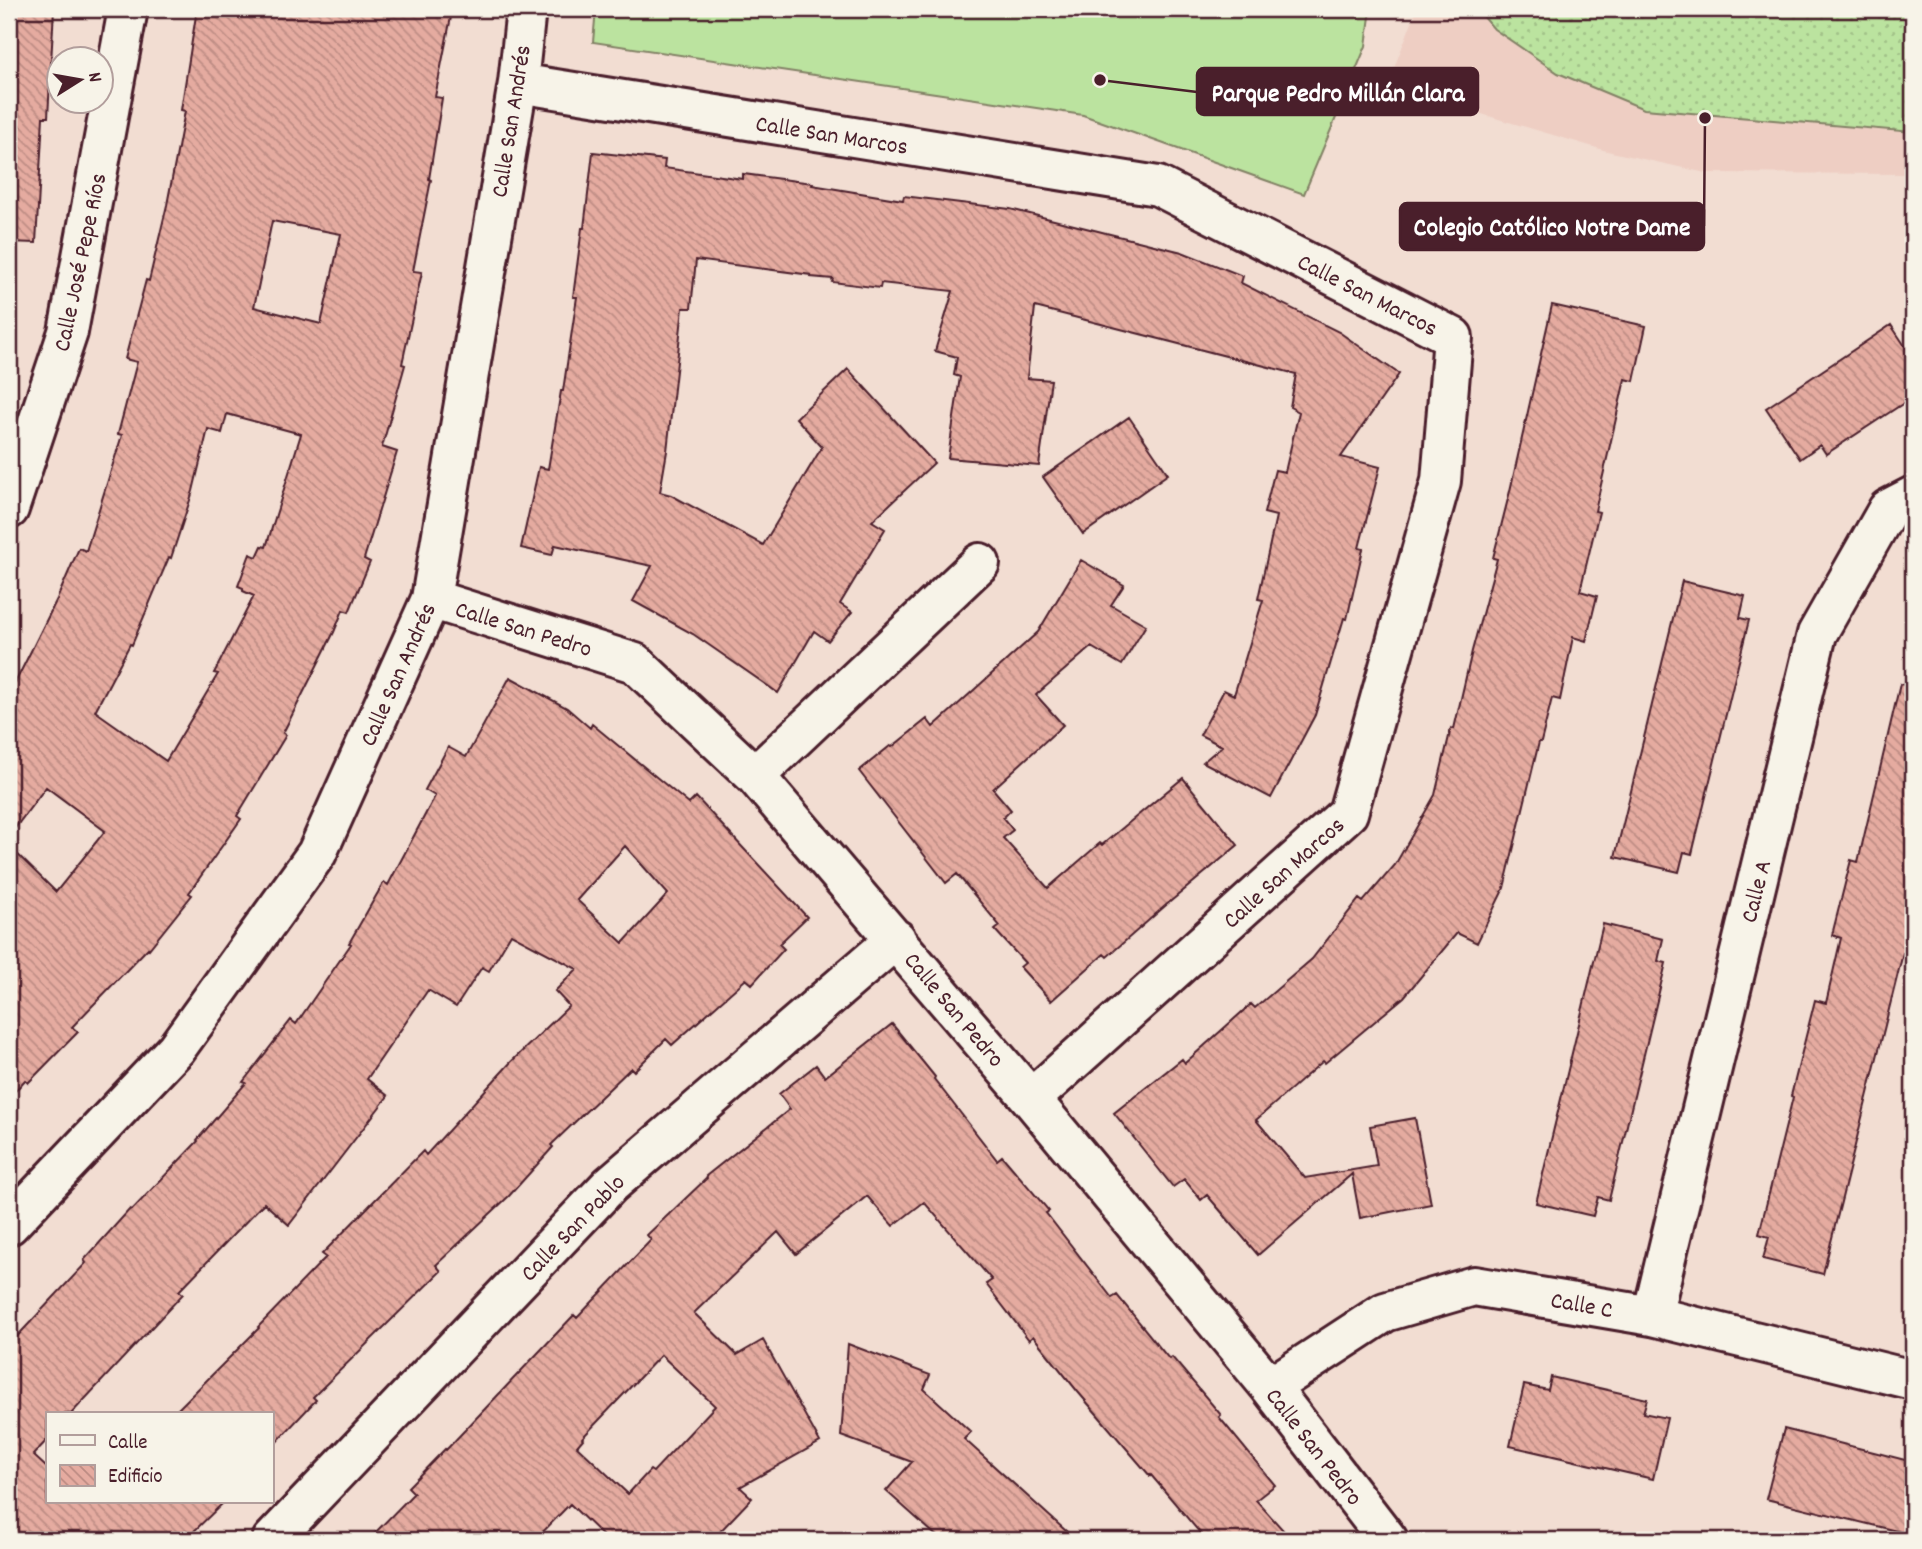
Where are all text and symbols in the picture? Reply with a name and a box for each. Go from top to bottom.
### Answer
street label: Calle San Andrés [484,43,542,200]
north arrow [46,46,116,116]
callout: Parque Pedro Millán Clara [1197,68,1478,115]
text: N [79,70,107,85]
text: Parque Pedro Millán Clara [1212,77,1465,114]
street label: Calle San Marcos [753,108,910,166]
street label: Calle José Pepe Ríos [46,170,117,355]
callout: Colegio Católico Notre Dame [1400,203,1704,250]
text: Colegio Católico Notre Dame [1414,211,1690,248]
street label: Calle San Marcos [1290,247,1443,347]
street label: Calle San Pedro [451,594,596,668]
street label: Calle San Andrés [353,598,447,752]
street label: Calle San Marcos [1217,810,1353,938]
street label: Calle A [1734,857,1782,927]
street label: Calle San Pedro [894,946,1011,1076]
street label: Calle San Pablo [514,1168,634,1291]
street label: Calle C [1548,1285,1615,1329]
street label: Calle San Pedro [1256,1382,1370,1514]
legend [46,1412,273,1504]
text: Calle [108,1429,147,1459]
text: Edificio [108,1463,163,1493]

